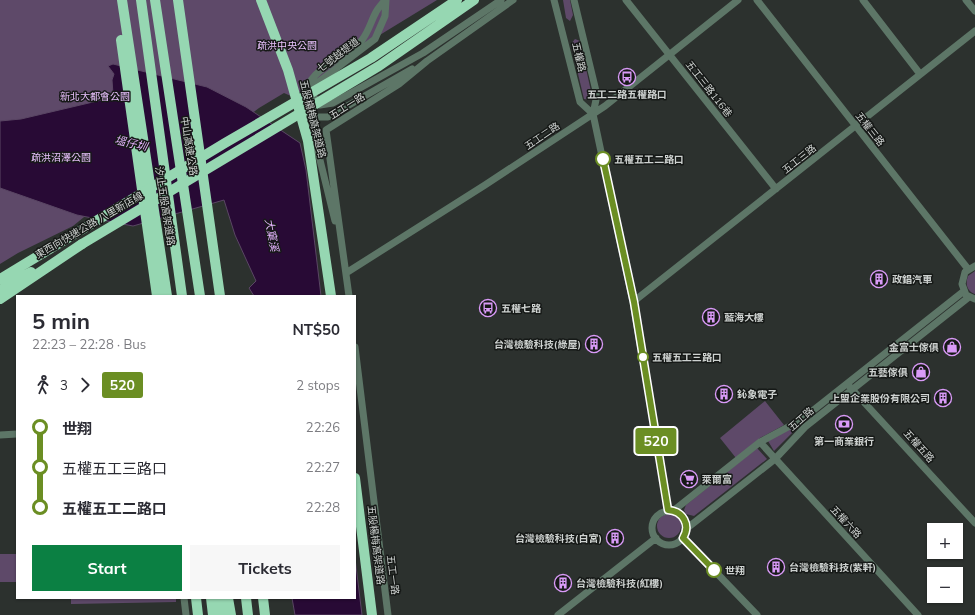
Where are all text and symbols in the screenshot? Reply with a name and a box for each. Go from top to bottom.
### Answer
street label: 七號越堤道 [314,35,362,75]
park label: 疏洪中央公園 [257,39,317,52]
street label: 五權路 [569,41,589,73]
street label: 五工三路116巷 [683,58,735,120]
bus stop icon: 五工二路五權路口 [617,67,637,87]
street label: 五股楊梅高架道路 [297,79,329,159]
place label: 五工二路五權路口 [587,88,667,101]
park label: 新北大都會公園 [60,90,130,103]
street label: 五工一路 [327,90,367,122]
street label: 五權三路 [853,109,887,149]
street label: 中山高速公路 [178,115,200,177]
street label: 五工二路 [522,119,562,153]
water label: 塭仔圳 [113,132,151,154]
street label: 五工三路 [779,142,819,176]
park label: 疏洪沼澤公園 [31,151,91,164]
marker: 五權五工二路口 [595,151,611,167]
place label: 五權五工二路口 [614,153,684,166]
street label: 汐止五股高架道路 [152,165,178,247]
street label: 東西向快速公路 八里新店線 [33,189,145,261]
water label: 大窠溪 [262,217,282,254]
building icon: 政錩汽車 [869,269,889,289]
place label: 政錩汽車 [892,273,932,286]
bus stop icon: 五權七路 [478,298,498,318]
place label: 五權七路 [501,302,542,315]
text: 5 min [32,307,90,335]
building icon: 藍海大樓 [701,307,721,327]
place label: 藍海大樓 [724,311,764,324]
text: NT$50 [292,320,340,339]
building icon: 台灣檢驗科技(綠屋) [584,334,604,354]
text: 22:23 – 22:28 · Bus [32,336,146,352]
shop icon: 金富士傢俱 [942,337,962,357]
place label: 台灣檢驗科技(綠屋) [494,338,581,351]
place label: 金富士傢俱 [888,341,939,354]
marker: 五權五工三路口 [637,351,649,363]
place label: 五權五工三路口 [652,351,722,364]
shop icon: 五藝傢俱 [911,362,931,382]
place label: 五藝傢俱 [868,366,908,379]
icon: walk [32,374,54,396]
icon: forward [74,374,96,396]
text: 520 [110,376,135,394]
text: 3 [60,377,68,393]
text: 2 stops [296,377,340,393]
building icon: 鈊象電子 [714,384,734,404]
place label: 鈊象電子 [737,388,777,401]
building icon: 上盟企業股份有限公司 [933,388,953,408]
place label: 上盟企業股份有限公司 [830,392,930,405]
street label: 五工路 [785,404,817,434]
bank icon: 第一商業銀行 [834,414,854,434]
text: 世翔 [62,419,92,438]
text: 22:26 [306,419,340,435]
street label: 五權五路 [901,427,937,465]
line badge: 520 [633,428,679,454]
text: 520 [643,432,669,450]
place label: 第一商業銀行 [814,435,874,448]
text: 五權五工三路口 [62,459,167,478]
text: 22:27 [306,459,340,475]
supermarket icon: 萊爾富 [679,469,699,489]
place label: 萊爾富 [702,473,732,486]
text: 五權五工二路口 [62,499,167,518]
text: 22:28 [306,499,340,515]
street label: 五權六路 [828,503,864,541]
street label: 五股楊梅高架道路 [365,505,387,585]
map controls [927,523,963,603]
button: + [927,523,963,559]
building icon: 台灣檢驗科技(白宮) [605,528,625,548]
place label: 台灣檢驗科技(白宮) [515,532,602,545]
button: Start [32,545,182,591]
button: Tickets [190,545,340,591]
street label: 五工一路 [384,554,402,596]
building icon: 台灣檢驗科技(紫軒) [766,557,786,577]
place label: 台灣檢驗科技(紫軒) [789,561,876,574]
marker: 世翔 [706,562,722,578]
place label: 世翔 [725,564,745,577]
button: − [927,567,963,603]
building icon: 台灣檢驗科技(紅樓) [553,573,573,593]
place label: 台灣檢驗科技(紅樓) [576,577,663,590]

